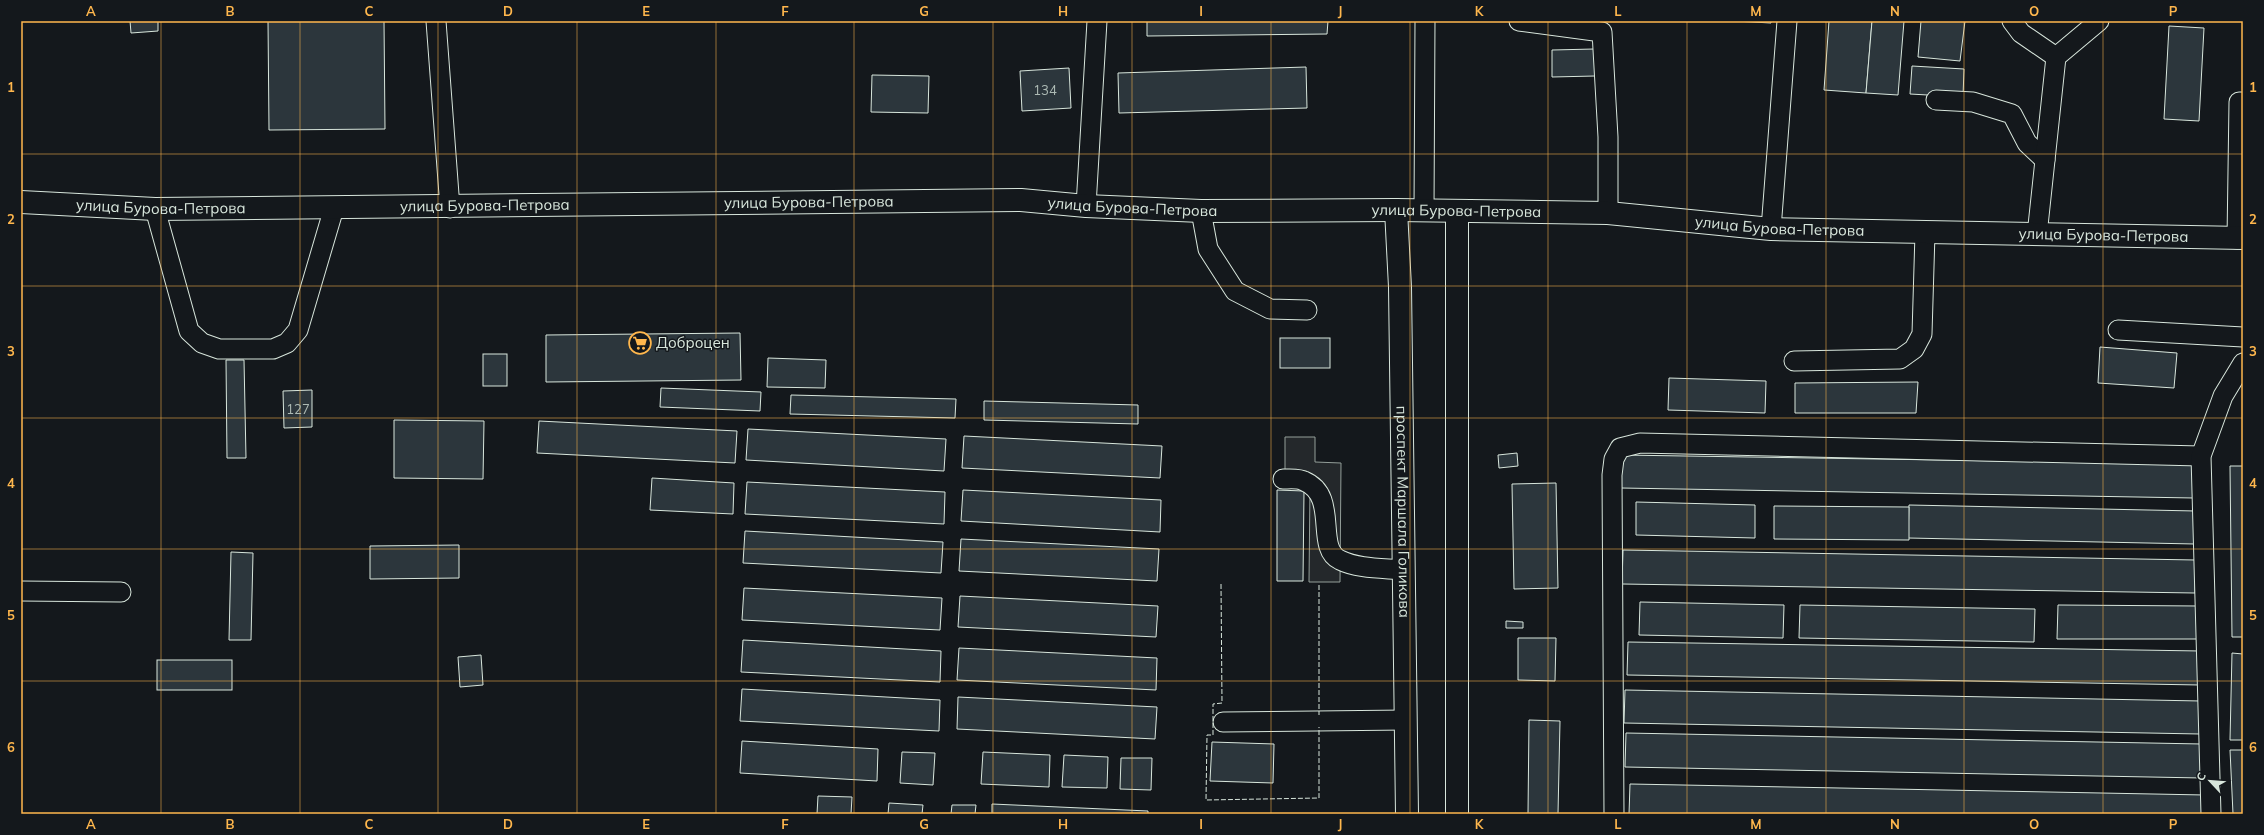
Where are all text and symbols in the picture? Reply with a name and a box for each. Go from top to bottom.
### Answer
text: A [86,3,96,19]
text: B [226,3,235,19]
text: C [365,3,374,19]
text: D [503,3,513,19]
text: E [642,3,650,19]
text: F [781,3,789,19]
text: G [919,3,929,19]
text: H [1058,3,1068,19]
text: I [1199,3,1203,19]
text: J [1338,3,1342,19]
text: K [1475,3,1485,19]
text: L [1614,3,1622,19]
text: M [1750,3,1762,19]
text: N [1890,3,1900,19]
text: O [2029,3,2039,19]
text: P [2169,3,2178,19]
text: 1 [7,79,15,95]
text: 1 [2249,79,2257,95]
house number: 134 [1033,82,1057,98]
street label: улица Бурова-Петрова [724,191,894,212]
street label: улица Бурова-Петрова [1047,193,1217,220]
street label: улица Бурова-Петрова [76,195,246,218]
street label: улица Бурова-Петрова [400,195,570,215]
street label: улица Бурова-Петрова [1371,200,1541,221]
text: 2 [7,211,15,227]
text: 2 [2249,211,2257,227]
street label: улица Бурова-Петрова [1694,212,1865,240]
street label: улица Бурова-Петрова [2018,224,2189,246]
supermarket icon: Доброцен [627,330,653,356]
place label: Доброцен [656,333,730,352]
text: 3 [7,343,15,359]
text: 3 [2249,343,2257,359]
house number: 127 [286,401,310,417]
street label: проспект Маршала Голикова [1393,406,1414,618]
text: 4 [7,475,15,491]
text: 4 [2249,475,2257,491]
text: 5 [7,607,15,623]
text: 5 [2249,607,2257,623]
text: 6 [7,739,15,755]
text: 6 [2249,739,2257,755]
north arrow [2190,761,2230,801]
text: С [2193,770,2209,783]
text: A [86,816,96,832]
text: B [226,816,235,832]
text: C [365,816,374,832]
text: D [503,816,513,832]
text: E [642,816,650,832]
text: F [781,816,789,832]
text: G [919,816,929,832]
text: H [1058,816,1068,832]
text: I [1199,816,1203,832]
text: J [1338,816,1342,832]
text: K [1475,816,1485,832]
text: L [1614,816,1622,832]
text: M [1750,816,1762,832]
text: N [1890,816,1900,832]
text: O [2029,816,2039,832]
text: P [2169,816,2178,832]

